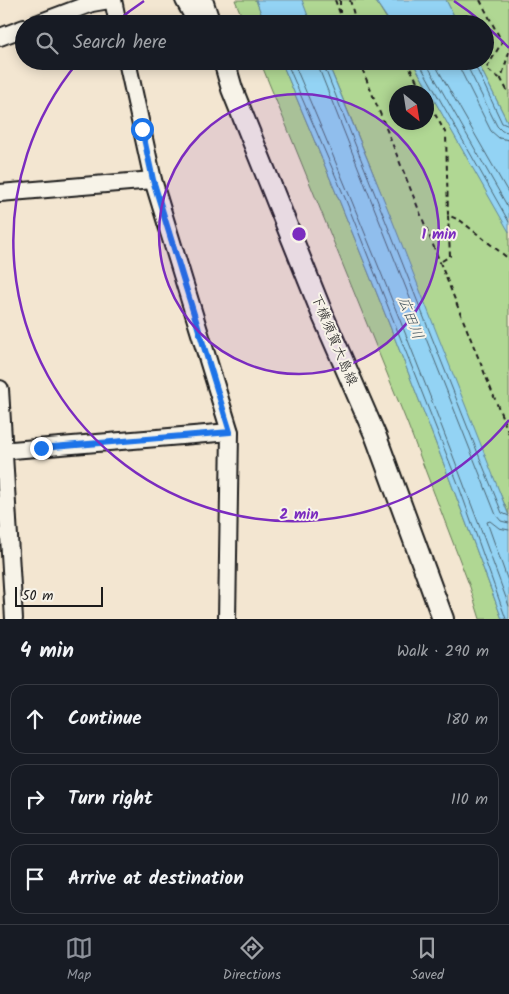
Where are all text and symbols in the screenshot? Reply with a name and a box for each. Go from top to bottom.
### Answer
search box [15,15,494,70]
text: Search here [73,28,167,58]
icon: search [33,29,61,57]
north arrow [389,85,434,130]
route start [131,118,154,141]
text: 1 min [422,223,456,247]
centre of rings [290,225,308,243]
street label: 下横須賀大島線 [305,291,363,389]
water label: 広田川 [391,293,429,343]
route end [30,437,53,460]
text: 2 min [279,503,319,527]
scale bar [15,584,102,607]
text: 50 m [22,585,53,607]
text: 4 min [20,635,74,668]
text: Walk · 290 m [397,639,489,664]
text: Continue [68,704,141,734]
icon: ahead [21,705,49,733]
text: 180 m [446,707,488,732]
text: Turn right [68,784,153,814]
icon: right [21,785,49,813]
text: 110 m [451,787,488,812]
text: Arrive at destination [68,864,244,894]
icon: arrive [21,865,49,893]
tab: Map [65,934,93,986]
tab: Directions [223,934,281,986]
tab: Saved [411,934,444,986]

